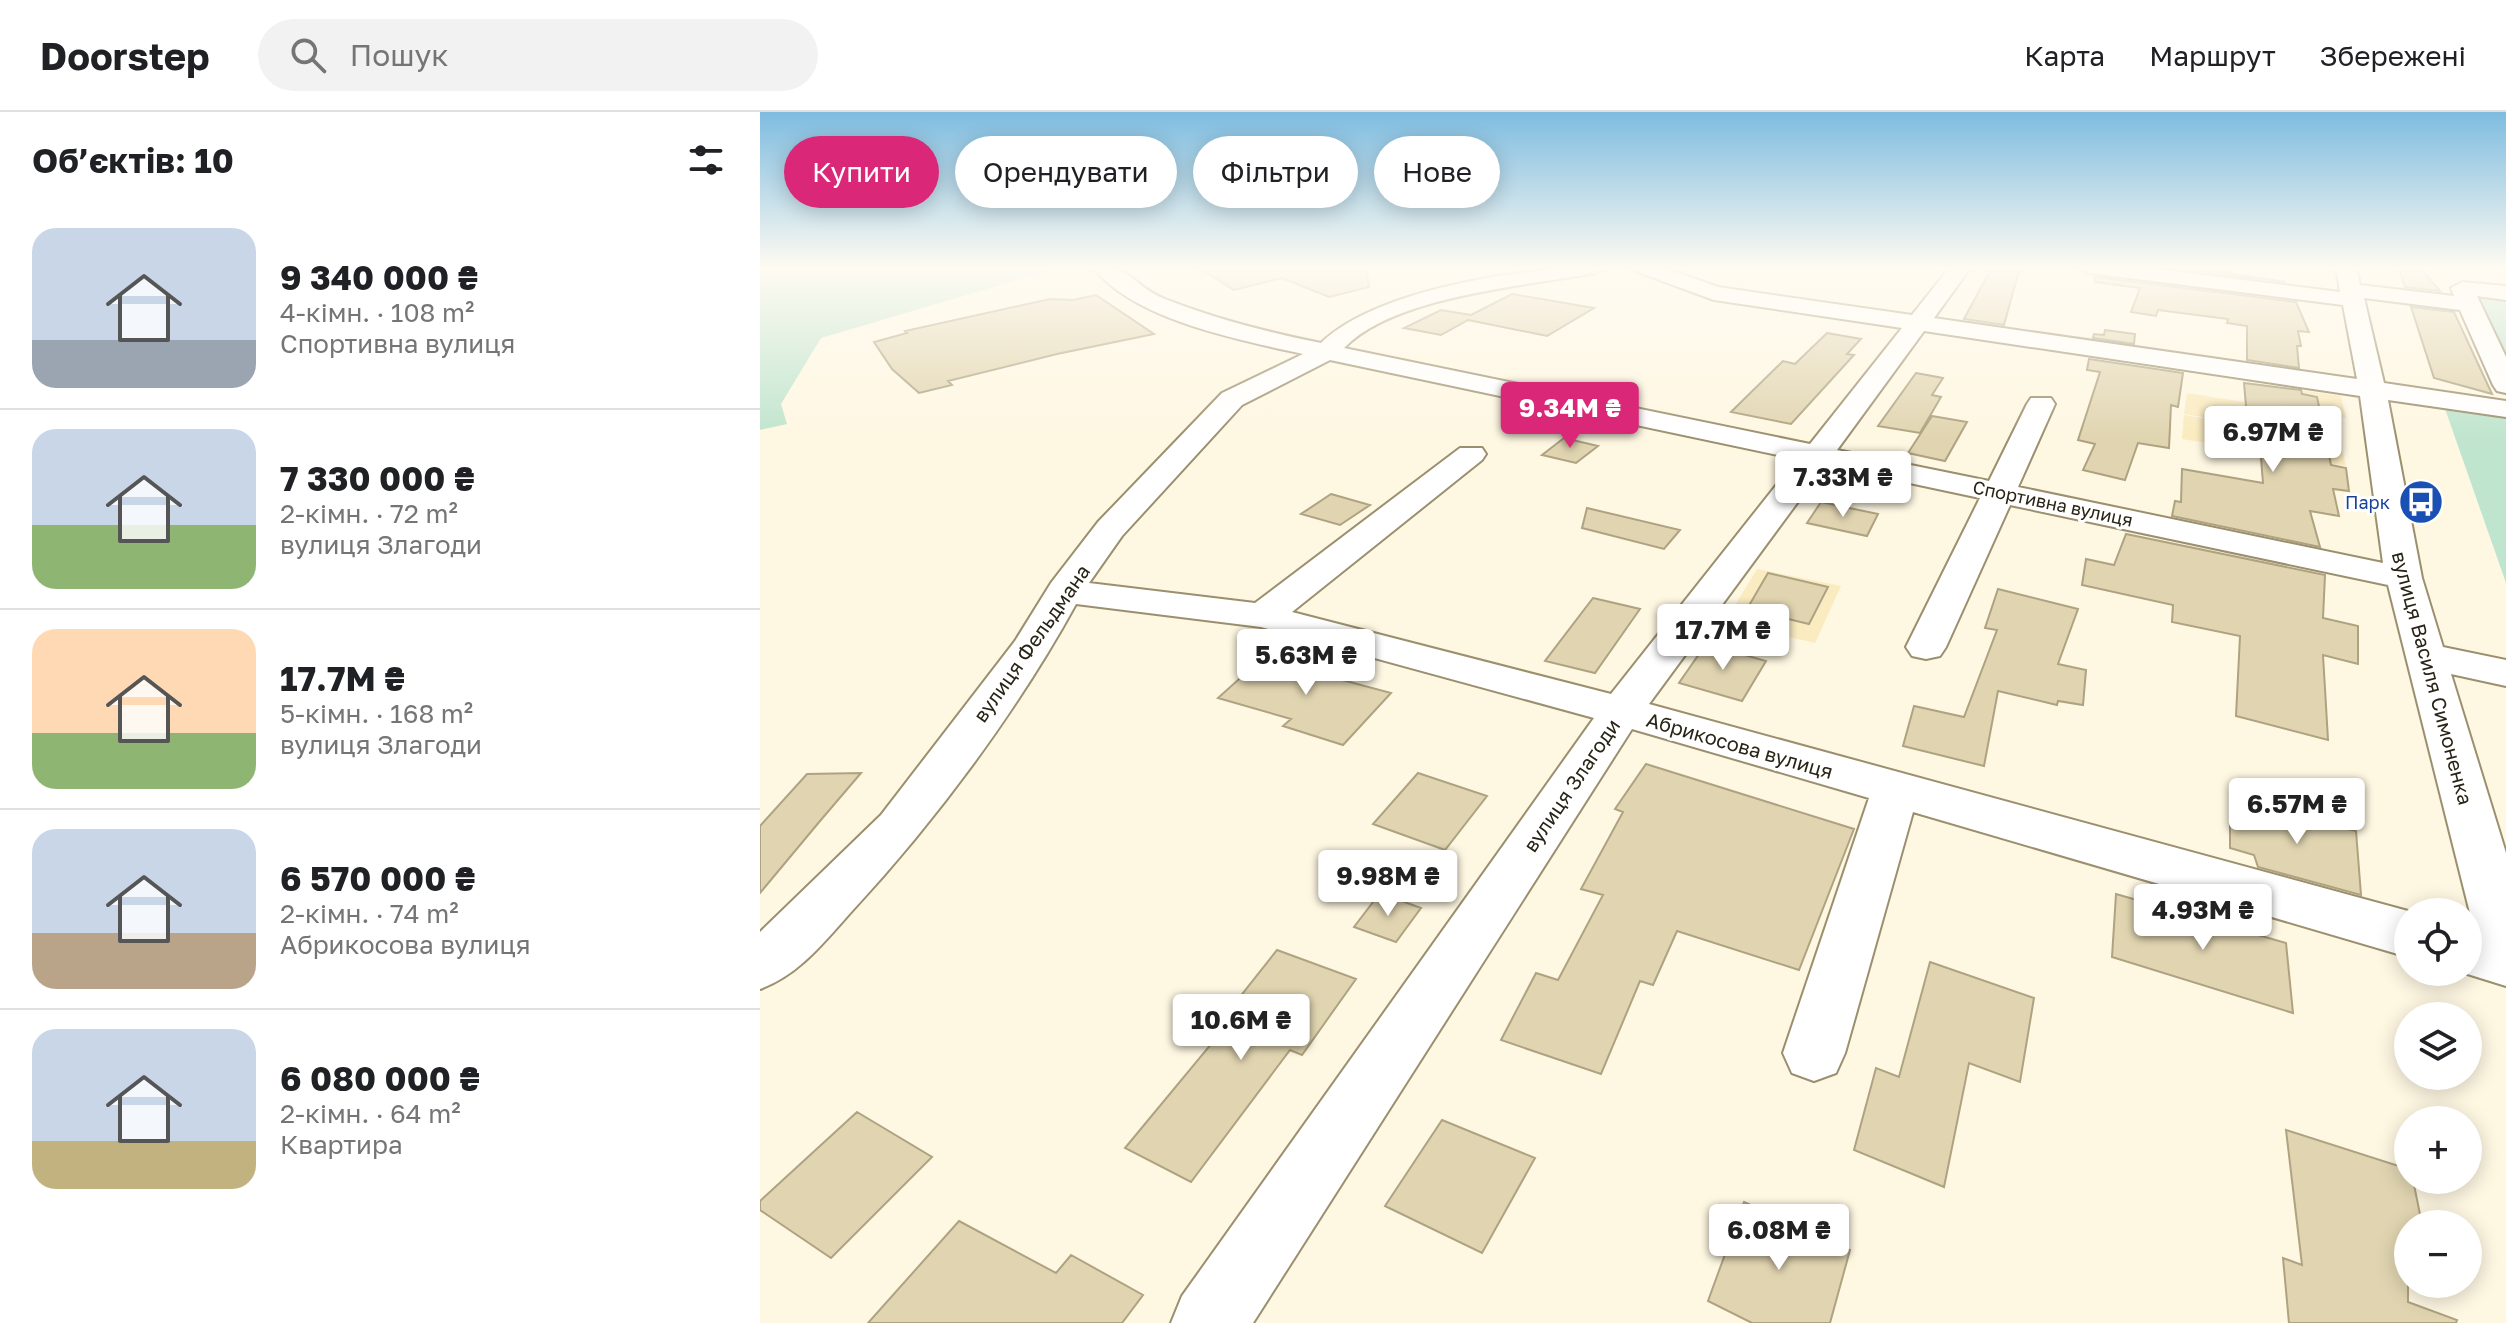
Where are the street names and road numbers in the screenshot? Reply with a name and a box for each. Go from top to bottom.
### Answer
street label: Спортивна вулиця [1971,475,2135,531]
street label: вулиця Василя Симоненка [2388,549,2478,807]
street label: вулиця Фельдмана [968,560,1094,726]
street label: Абрикосова вулиця [1644,707,1836,783]
street label: вулиця Злагоди [1518,714,1624,856]

